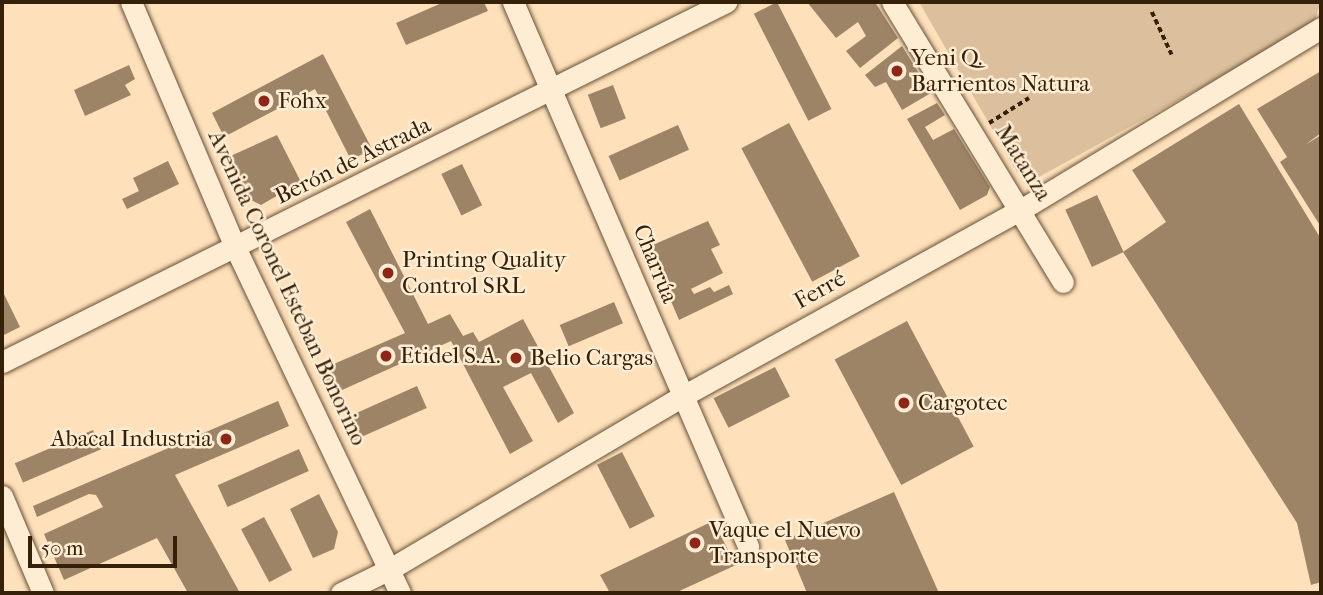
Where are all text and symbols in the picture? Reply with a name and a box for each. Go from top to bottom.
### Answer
place label: Yeni Q. Barrientos Natura [911,44,1090,98]
marker: Yeni Q. Barrientos Natura [889,63,905,79]
place label: Fohx [278,87,327,115]
marker: Fohx [256,93,272,109]
street label: Berón de Astrada [271,111,435,211]
street label: Matanza [989,120,1057,206]
street label: Avenida Coronel Esteban Bonorino [202,126,372,450]
street label: Charrúa [627,221,683,307]
place label: Printing Quality Control SRL [402,246,566,300]
marker: Printing Quality Control SRL [380,265,396,281]
street label: Ferré [790,265,850,315]
place label: Etidel S.A. [400,342,501,370]
place label: Belio Cargas [530,344,653,372]
marker: Etidel S.A. [378,348,394,364]
marker: Belio Cargas [508,350,524,366]
place label: Cargotec [918,389,1007,417]
marker: Cargotec [896,395,912,411]
place label: Abacal Industria [51,425,212,453]
marker: Abacal Industria [218,431,234,447]
place label: Vaque el Nuevo Transporte [709,516,861,570]
scale bar [32,522,180,566]
marker: Vaque el Nuevo Transporte [687,535,703,551]
text: 50 m [41,536,84,560]

